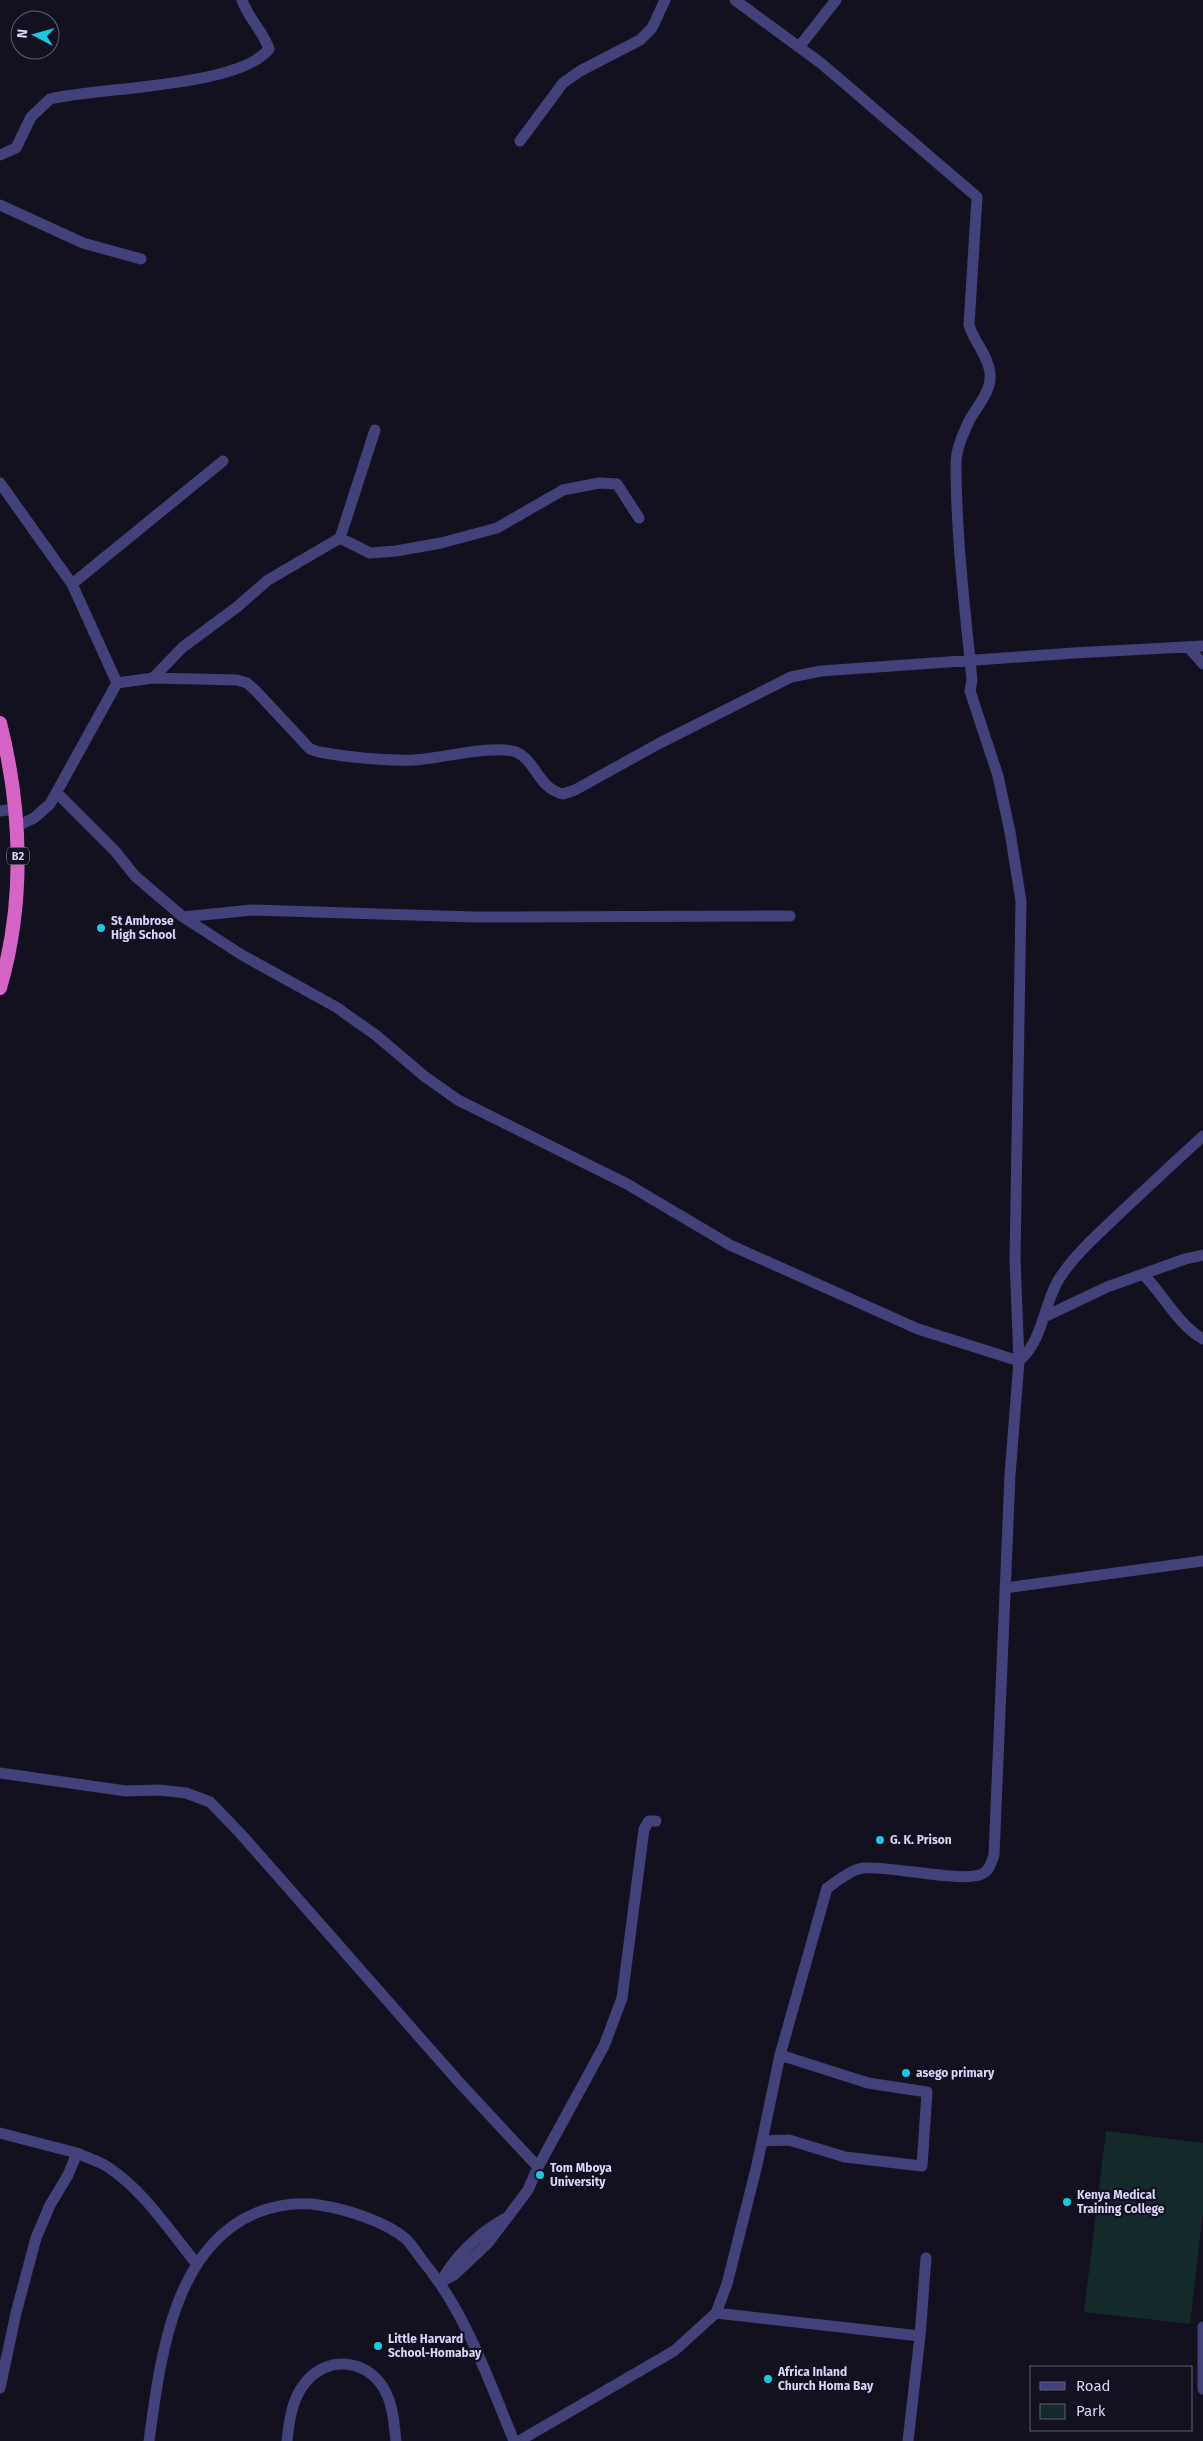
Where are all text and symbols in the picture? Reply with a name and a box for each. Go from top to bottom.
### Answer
north arrow [10,10,60,60]
text: N [14,28,32,39]
road number: B2 [7,848,29,864]
place label: St Ambrose High School [111,914,176,942]
marker: St Ambrose High School [95,922,107,934]
place label: G. K. Prison [890,1833,952,1847]
marker: G. K. Prison [874,1834,886,1846]
place label: asego primary [916,2066,995,2080]
marker: asego primary [900,2067,912,2079]
place label: Tom Mboya University [550,2161,612,2189]
marker: Tom Mboya University [534,2169,546,2181]
place label: Kenya Medical Training College [1077,2188,1165,2216]
marker: Kenya Medical Training College [1061,2196,1073,2208]
place label: Little Harvard School-Homabay [388,2332,482,2360]
marker: Little Harvard School-Homabay [372,2340,384,2352]
place label: Africa Inland Church Homa Bay [777,2365,874,2393]
legend [1030,2366,1193,2431]
marker: Africa Inland Church Homa Bay [762,2373,774,2385]
text: Road [1076,2377,1111,2395]
text: Park [1076,2402,1106,2420]

